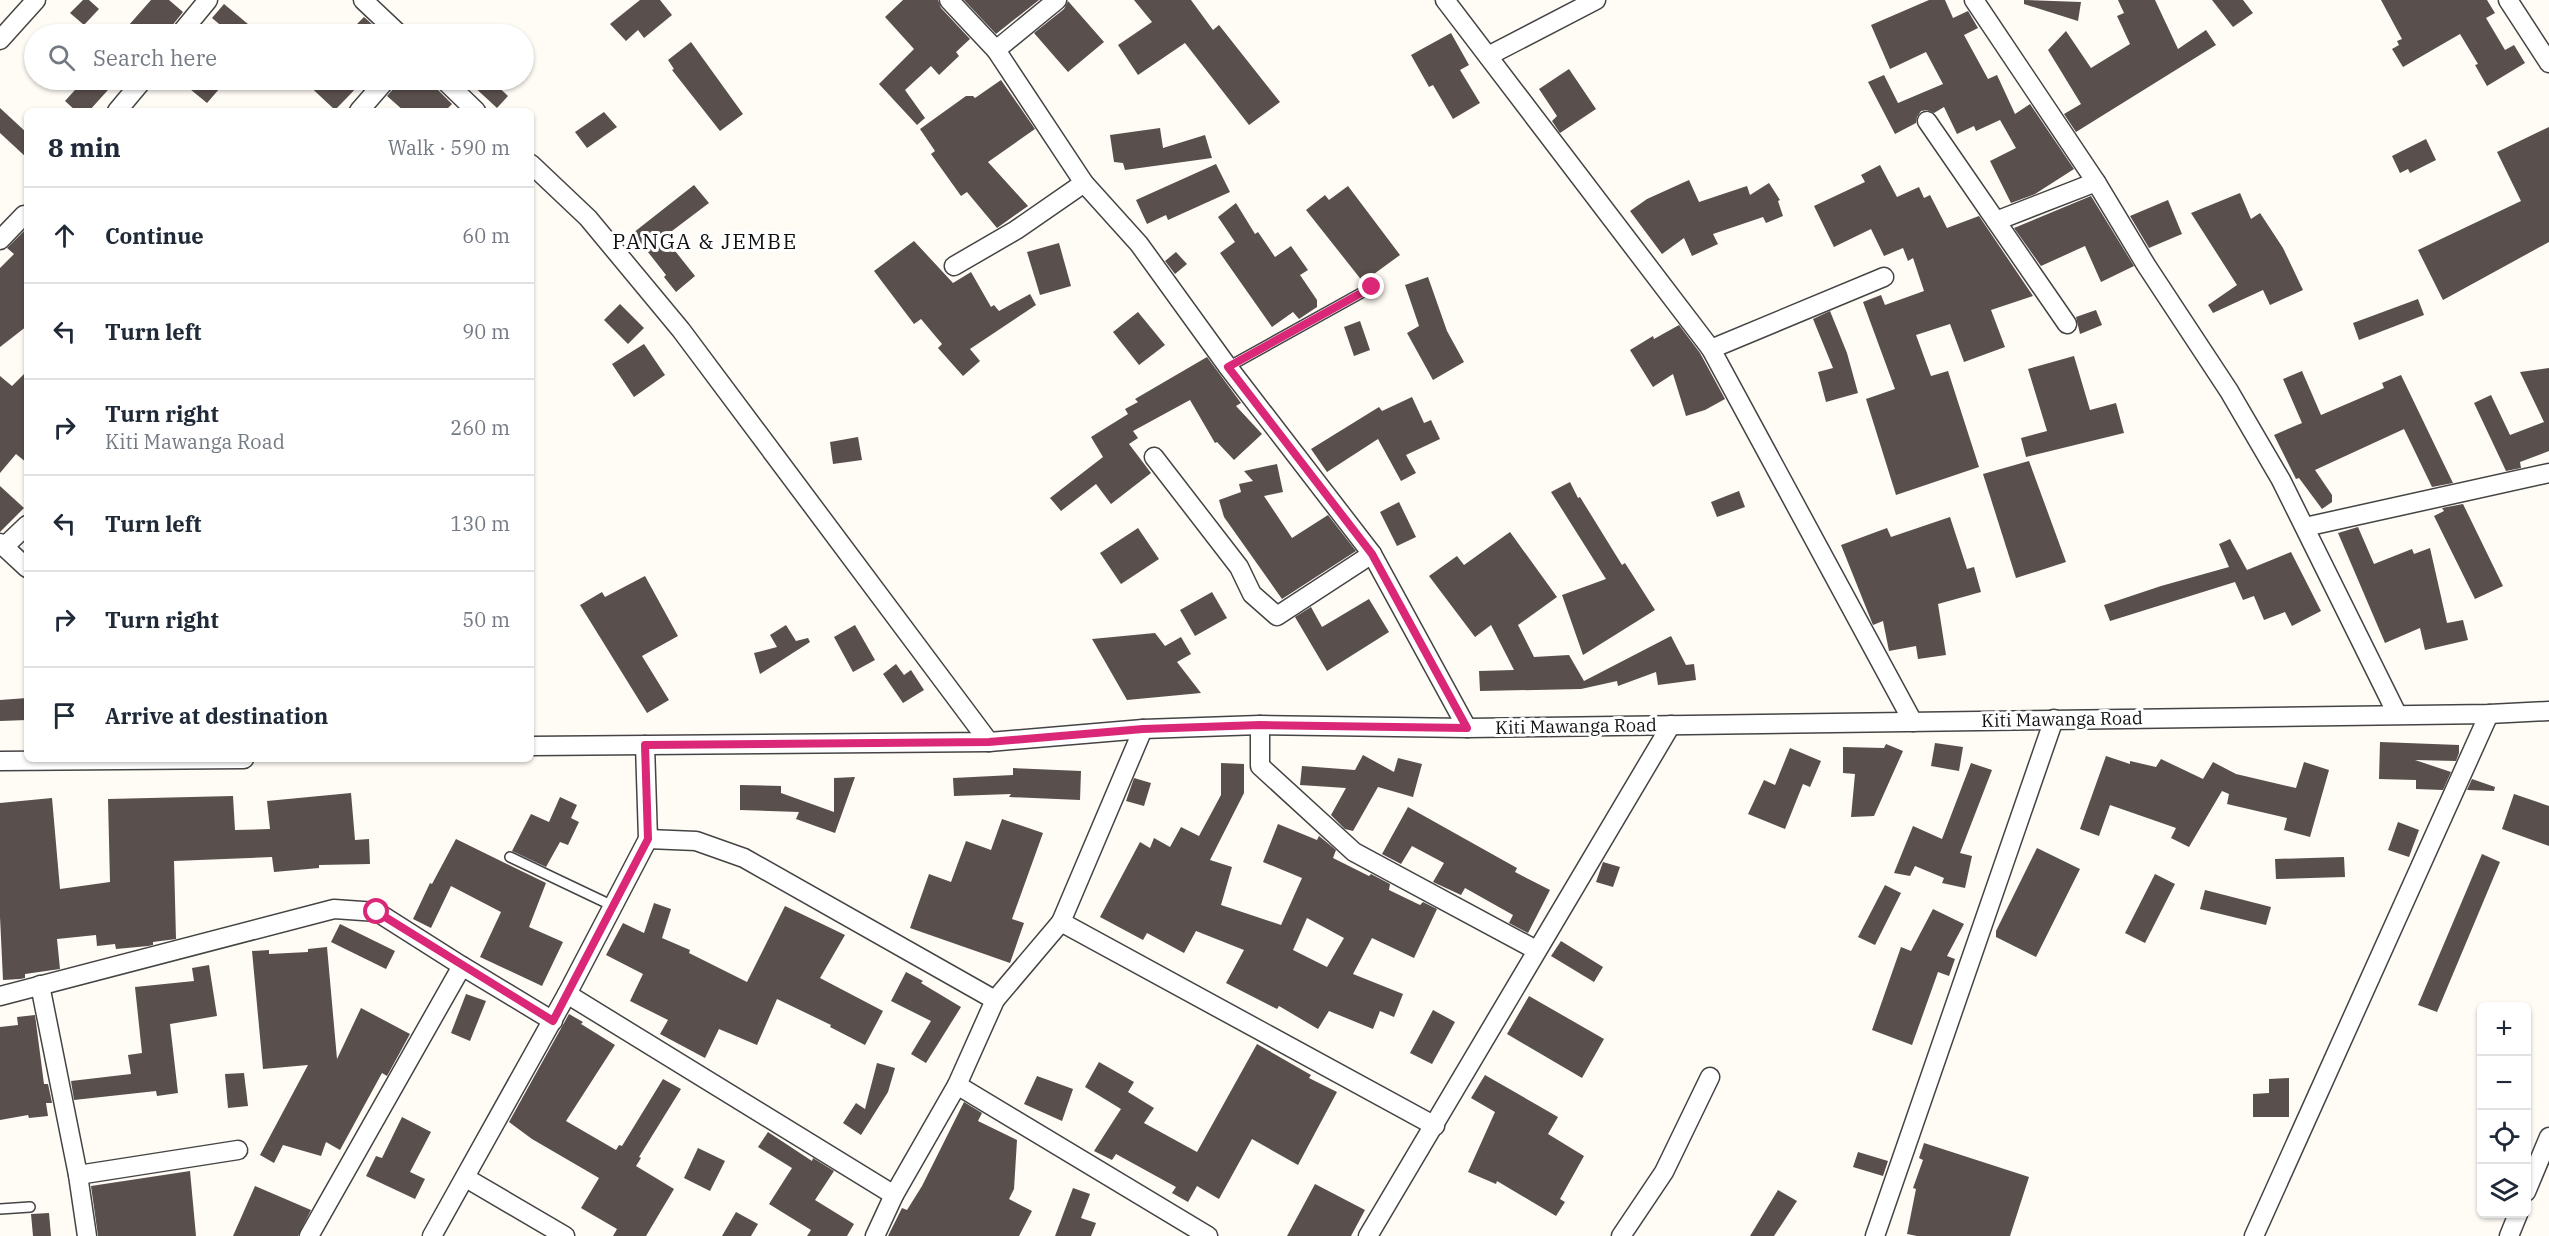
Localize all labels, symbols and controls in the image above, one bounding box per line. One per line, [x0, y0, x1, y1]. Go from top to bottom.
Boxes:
search box [24, 24, 534, 90]
icon: search [45, 41, 78, 74]
text: Search here [93, 43, 217, 72]
text: 8 min [48, 130, 121, 164]
text: Walk · 590 m [388, 134, 510, 161]
icon: ahead [48, 219, 81, 252]
text: Continue [105, 221, 204, 250]
text: 60 m [462, 222, 510, 249]
district label: PANGA & JEMBE [612, 227, 798, 255]
route end [1358, 273, 1384, 299]
icon: left [48, 315, 81, 348]
text: Turn left [105, 317, 201, 346]
text: 90 m [462, 318, 510, 345]
text: Turn right [105, 399, 219, 428]
icon: right [48, 411, 81, 444]
text: 260 m [450, 414, 510, 441]
text: Kiti Mawanga Road [105, 428, 285, 455]
icon: left [48, 507, 81, 540]
text: Turn left [105, 509, 201, 538]
text: 130 m [450, 510, 510, 537]
icon: right [48, 603, 81, 636]
text: Turn right [105, 605, 219, 634]
text: 50 m [462, 606, 510, 633]
icon: arrive [48, 699, 81, 732]
text: Arrive at destination [105, 701, 328, 730]
street label: Kiti Mawanga Road [1981, 706, 2143, 732]
street label: Kiti Mawanga Road [1495, 713, 1657, 739]
route start [363, 898, 389, 924]
map controls [2477, 1002, 2531, 1218]
button: + [2477, 1002, 2531, 1056]
button: − [2477, 1056, 2531, 1110]
button: locate [2477, 1110, 2531, 1164]
button: layers [2477, 1164, 2531, 1218]

